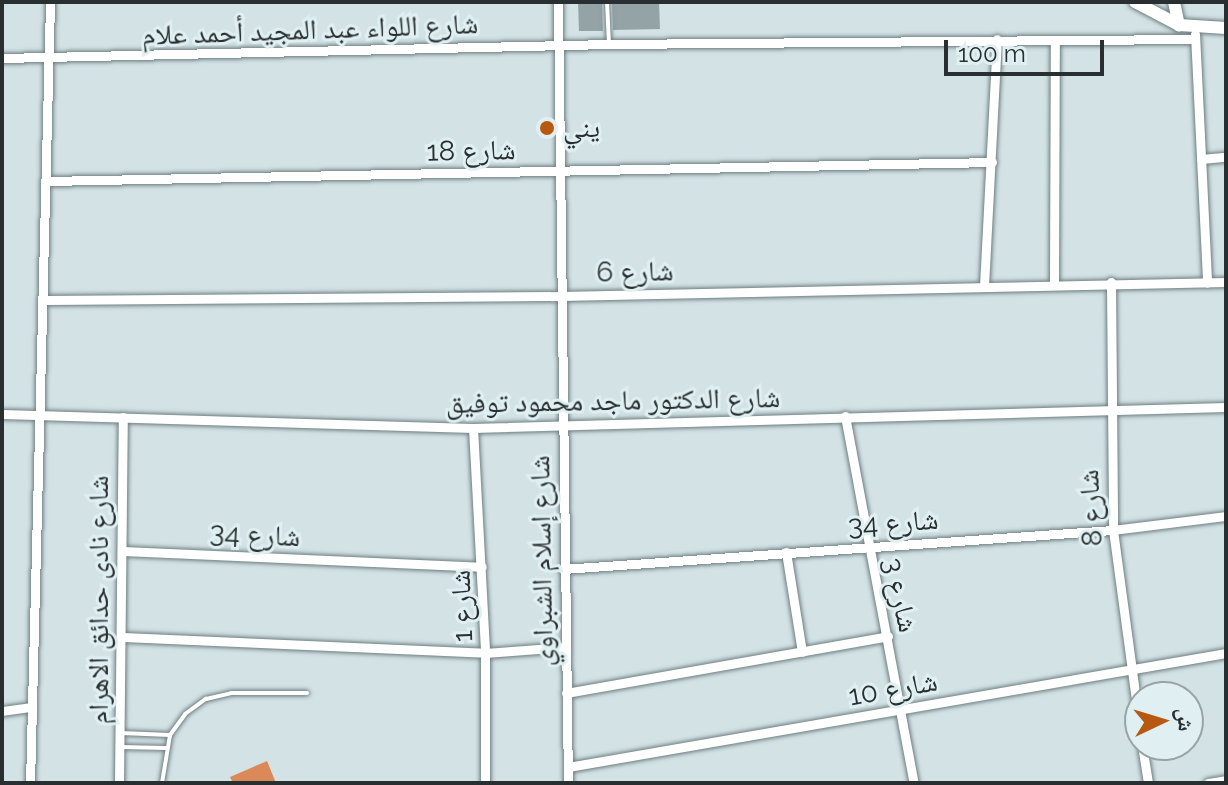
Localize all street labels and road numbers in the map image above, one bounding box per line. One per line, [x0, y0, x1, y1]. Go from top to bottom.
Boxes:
street label: شارع اللواء عبد المجيد أحمد علام [141, 7, 479, 53]
street label: شارع 18 [426, 133, 516, 169]
street label: شارع 6 [596, 255, 674, 289]
street label: شارع الدكتور ماجد محمود توفيق [446, 381, 780, 421]
street label: شارع إسلام الشبراوي [523, 455, 561, 667]
street label: شارع 8 [1072, 469, 1110, 547]
street label: شارع نادى حدائق الاهرام [82, 476, 116, 724]
street label: شارع 34 [847, 503, 939, 543]
street label: شارع 34 [209, 516, 301, 554]
street label: شارع 3 [875, 555, 925, 635]
street label: شارع 1 [444, 569, 480, 643]
street label: شارع 10 [846, 665, 940, 713]

